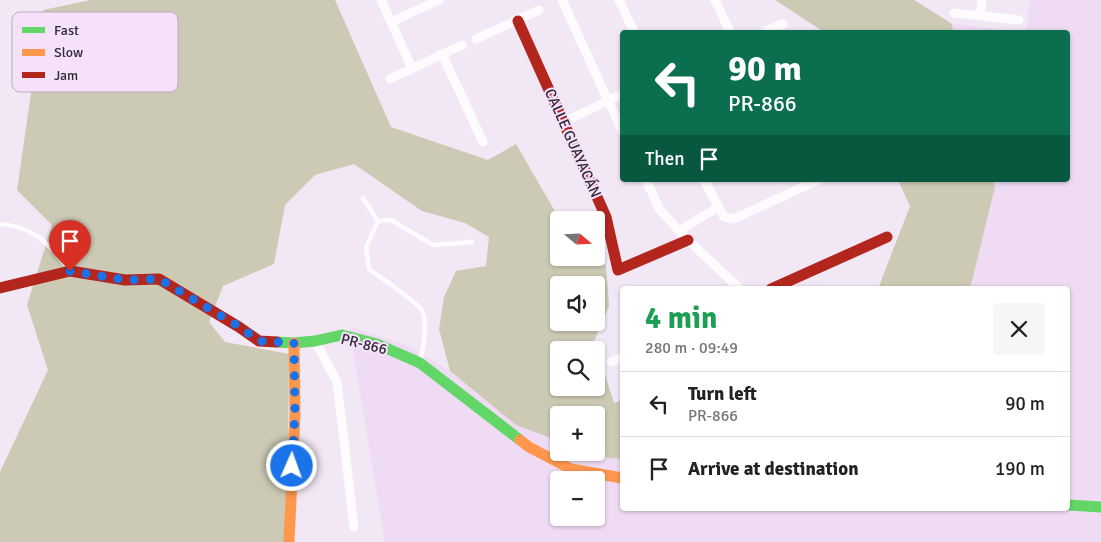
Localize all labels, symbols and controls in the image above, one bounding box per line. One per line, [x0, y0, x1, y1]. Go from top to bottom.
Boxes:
legend [12, 12, 178, 92]
text: Fast [54, 22, 79, 39]
text: Slow [54, 44, 83, 61]
text: 90 m [728, 47, 802, 90]
icon: left [645, 50, 710, 115]
text: Jam [54, 67, 78, 84]
street label: CALLE GUAYACÁN [541, 85, 606, 200]
text: PR-866 [728, 90, 797, 117]
icon: arrive [695, 145, 723, 173]
text: Then [645, 147, 685, 171]
north arrow [550, 211, 605, 266]
map controls [550, 211, 605, 526]
pin [49, 220, 91, 271]
icon: arrive [56, 227, 84, 255]
button: sound [550, 276, 605, 331]
text: 4 min [645, 300, 717, 337]
button: close [993, 303, 1045, 355]
street label: PR-866 [339, 330, 389, 358]
text: 280 m · 09:49 [645, 338, 738, 358]
button: search [550, 341, 605, 396]
text: Turn left [688, 382, 757, 406]
icon: left [645, 390, 673, 418]
text: 90 m [1005, 392, 1045, 416]
button: + [550, 406, 605, 461]
text: PR-866 [688, 406, 738, 426]
position arrow [265, 439, 317, 491]
icon: arrive [645, 455, 673, 483]
text: Arrive at destination [688, 457, 859, 481]
text: 190 m [995, 457, 1045, 481]
button: − [550, 471, 605, 526]

